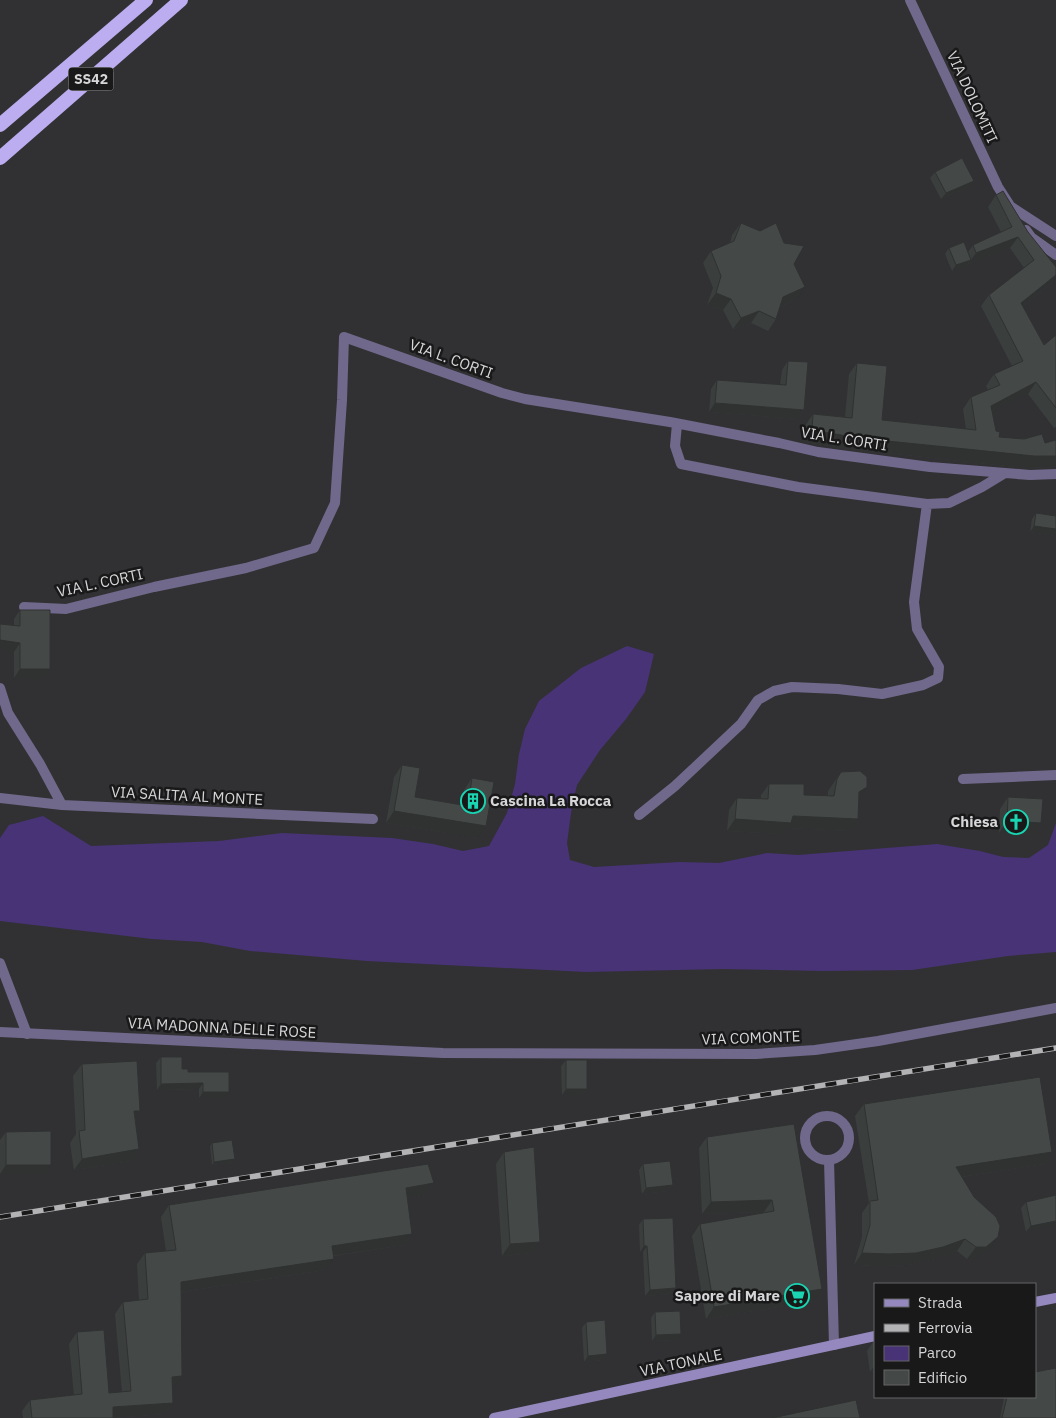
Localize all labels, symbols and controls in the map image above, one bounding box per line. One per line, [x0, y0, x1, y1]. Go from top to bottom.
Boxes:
street label: VIA DOLOMITI [943, 48, 1002, 146]
road number: SS42 [68, 68, 114, 90]
street label: VIA L. CORTI [407, 335, 495, 382]
street label: VIA L. CORTI [799, 422, 889, 455]
street label: VIA L. CORTI [55, 564, 145, 601]
street label: VIA SALITA AL MONTE [111, 782, 264, 809]
building icon: Cascina La Rocca [460, 788, 486, 814]
place label: Cascina La Rocca [490, 791, 612, 810]
church icon: Chiesa [1003, 809, 1029, 835]
place label: Chiesa [950, 812, 998, 831]
street label: VIA MADONNA DELLE ROSE [127, 1013, 317, 1042]
street label: VIA COMONTE [701, 1026, 801, 1049]
supermarket icon: Sapore di Mare [784, 1283, 810, 1309]
legend [874, 1283, 1036, 1398]
place label: Sapore di Mare [674, 1286, 780, 1305]
text: Strada [918, 1293, 962, 1312]
text: Ferrovia [918, 1318, 973, 1337]
text: Parco [918, 1343, 956, 1362]
street label: VIA TONALE [638, 1345, 724, 1381]
text: Edificio [918, 1368, 967, 1387]

